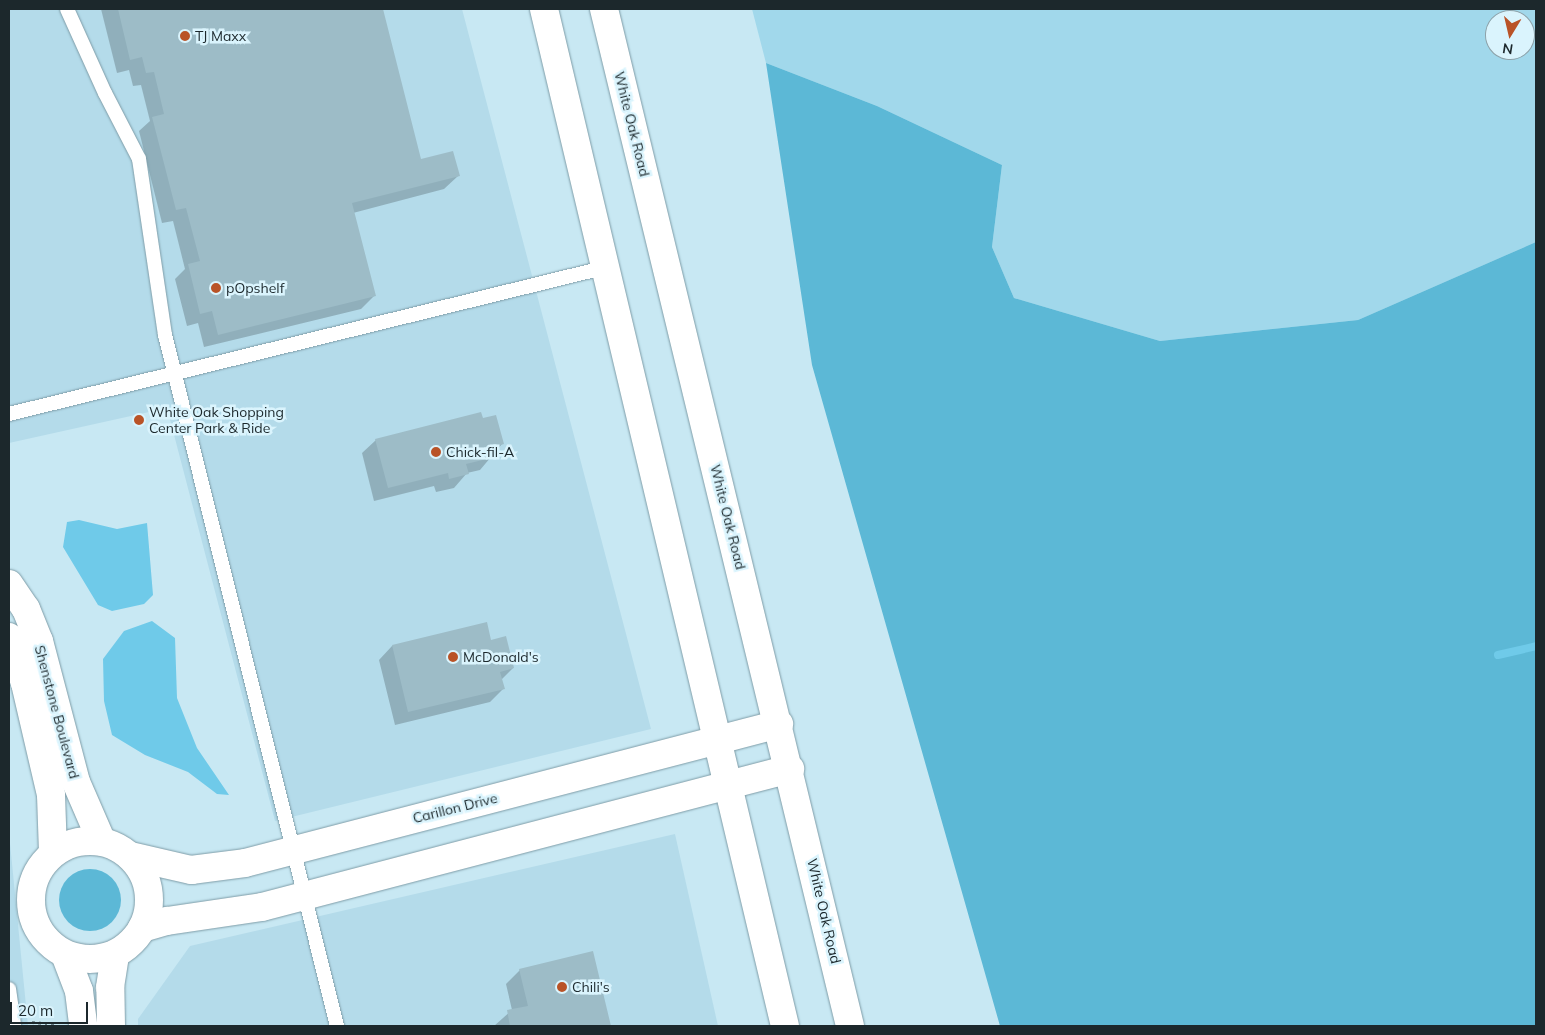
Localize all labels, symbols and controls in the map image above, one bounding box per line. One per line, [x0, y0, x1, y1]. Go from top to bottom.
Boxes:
north arrow [1485, 10, 1535, 60]
place label: TJ Maxx [195, 28, 246, 44]
marker: TJ Maxx [179, 30, 191, 42]
text: N [1501, 39, 1514, 59]
street label: White Oak Road [611, 70, 653, 178]
place label: pOpshelf [226, 280, 284, 296]
marker: pOpshelf [210, 282, 222, 294]
place label: White Oak Shopping Center Park & Ride [149, 404, 284, 437]
marker: White Oak Shopping Center Park & Ride [133, 414, 145, 426]
place label: Chick-fil-A [446, 444, 514, 460]
marker: Chick-fil-A [430, 446, 442, 458]
street label: White Oak Road [707, 463, 749, 571]
street label: Shenstone Boulevard [31, 643, 83, 781]
place label: McDonald's [463, 649, 539, 665]
marker: McDonald's [447, 651, 459, 663]
street label: Carillon Drive [411, 789, 499, 827]
street label: White Oak Road [804, 857, 844, 965]
place label: Chili's [572, 979, 610, 995]
marker: Chili's [556, 981, 568, 993]
scale bar [12, 992, 90, 1024]
text: 20 m [18, 1001, 53, 1020]

